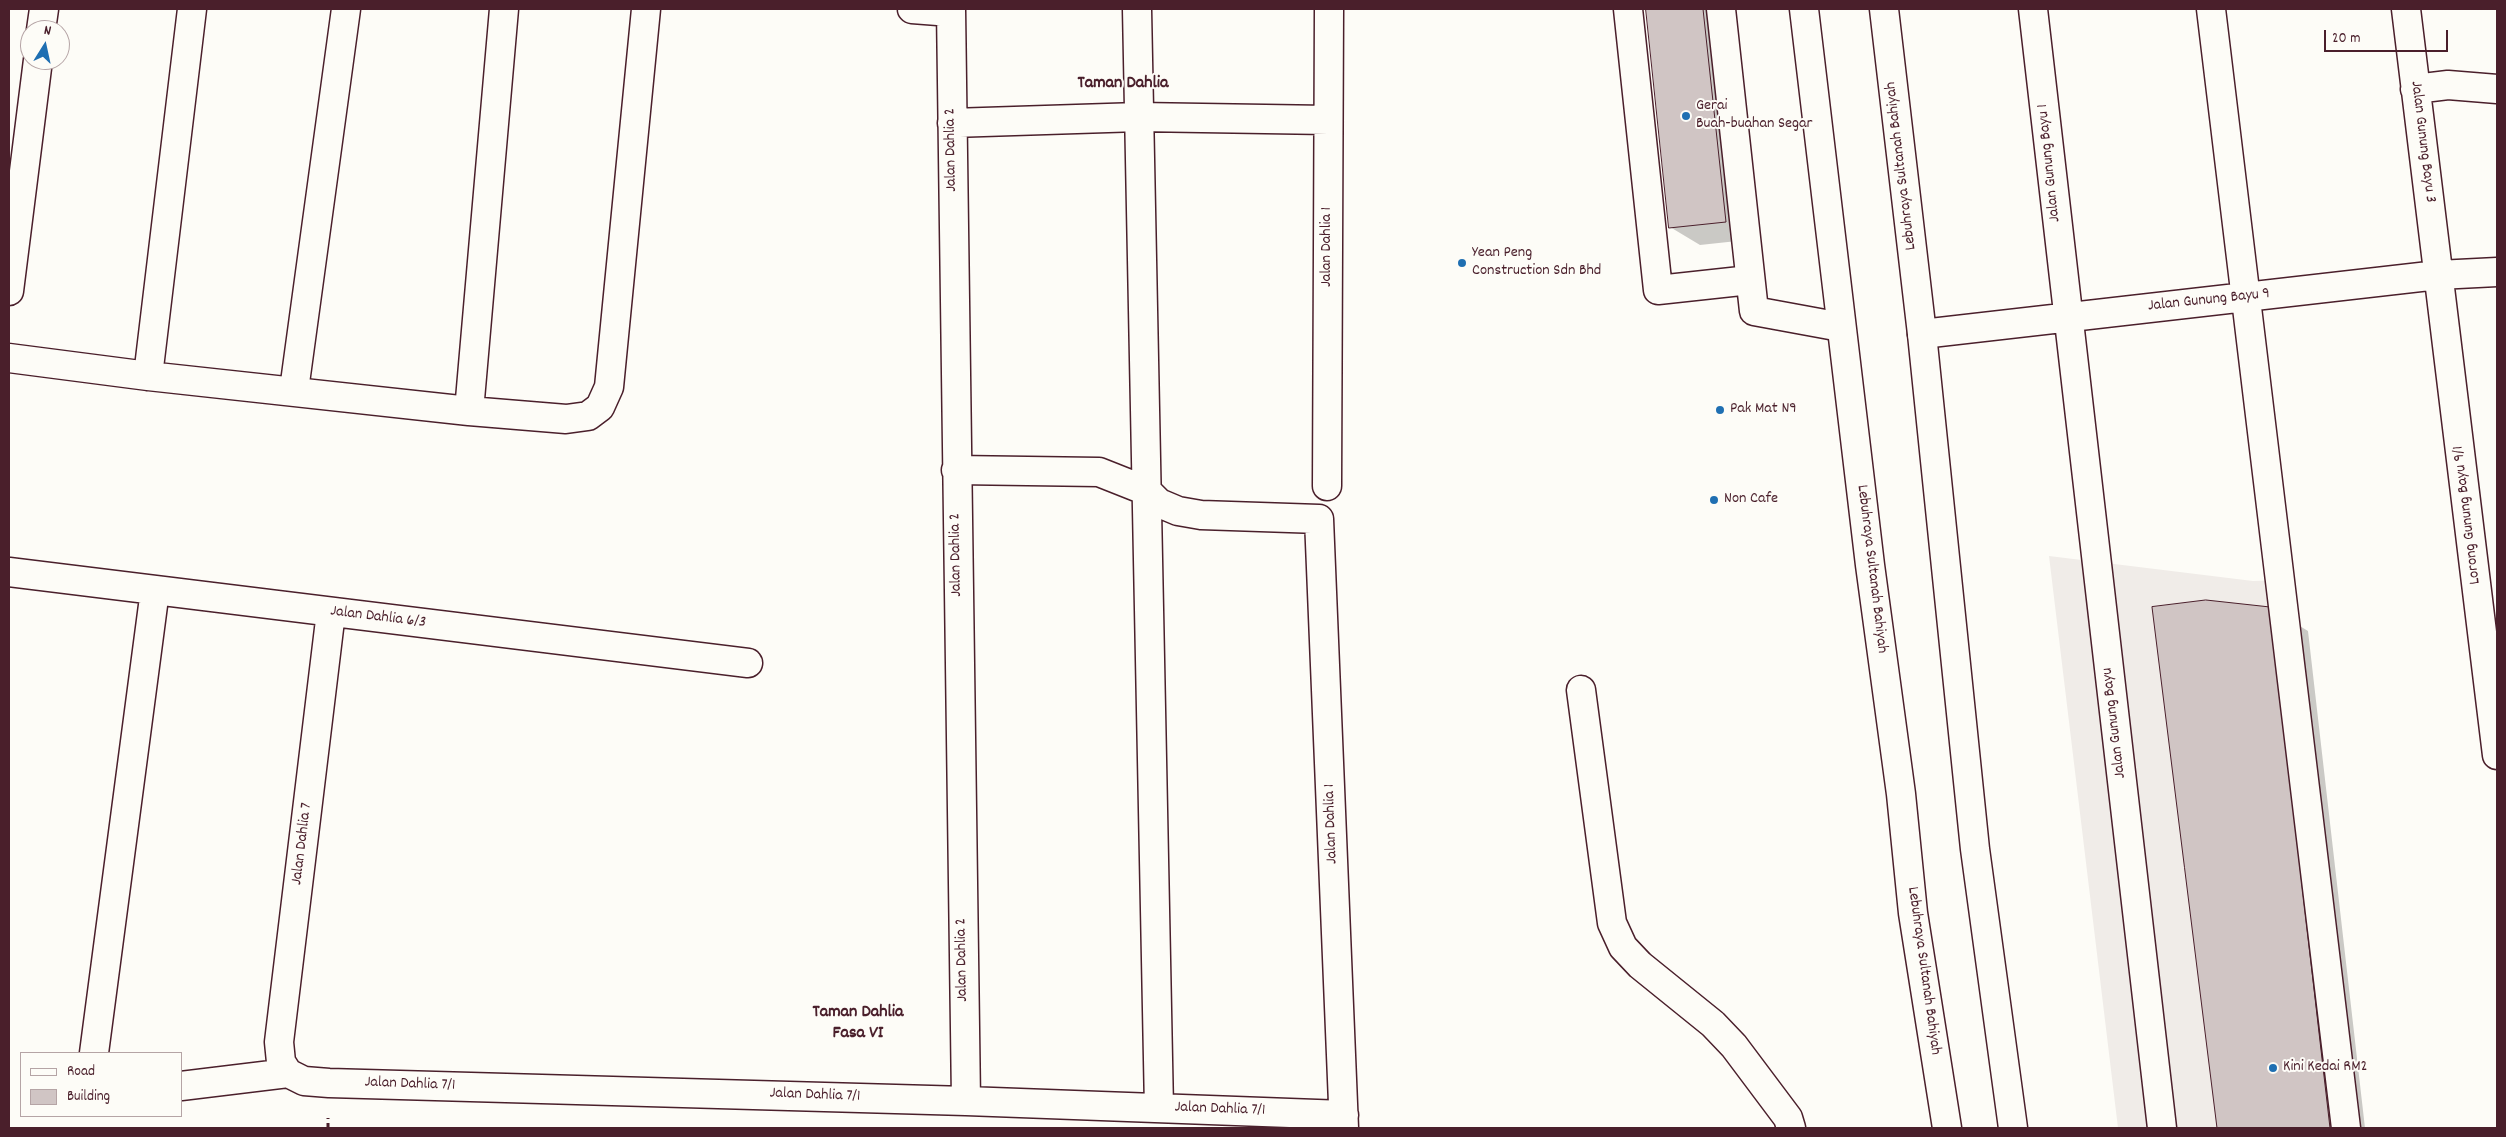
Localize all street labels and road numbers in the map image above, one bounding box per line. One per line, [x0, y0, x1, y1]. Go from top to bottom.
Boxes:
street label: Jalan Gunung Bayu 3 [2405, 80, 2439, 204]
street label: Lebuhraya Sultanah Bahiyah [1882, 81, 1922, 251]
street label: Jalan Gunung Bayu 1 [2034, 103, 2066, 223]
street label: Jalan Dahlia 2 [942, 108, 962, 192]
street label: Jalan Dahlia 1 [1318, 207, 1338, 287]
street label: Jalan Gunung Bayu 9 [2147, 285, 2271, 317]
street label: Lorong Gunung Bayu 9/1 [2450, 445, 2486, 585]
street label: Lebuhraya Sultanah Bahiyah [1851, 484, 1891, 654]
street label: Jalan Dahlia 2 [947, 513, 967, 597]
street label: Jalan Dahlia 6/3 [329, 603, 427, 633]
street label: Jalan Gunung Bayu [2099, 667, 2131, 779]
street label: Jalan Dahlia 1 [1321, 784, 1343, 864]
street label: Jalan Dahlia 7 [288, 802, 318, 886]
street label: Lebuhraya Sultanah Bahiyah [1902, 886, 1944, 1056]
street label: Jalan Dahlia 2 [953, 918, 973, 1002]
street label: Jalan Dahlia 7/1 [364, 1074, 456, 1096]
street label: Jalan Dahlia 7/1 [769, 1085, 861, 1107]
street label: Jalan Dahlia 7/1 [1174, 1099, 1266, 1121]

